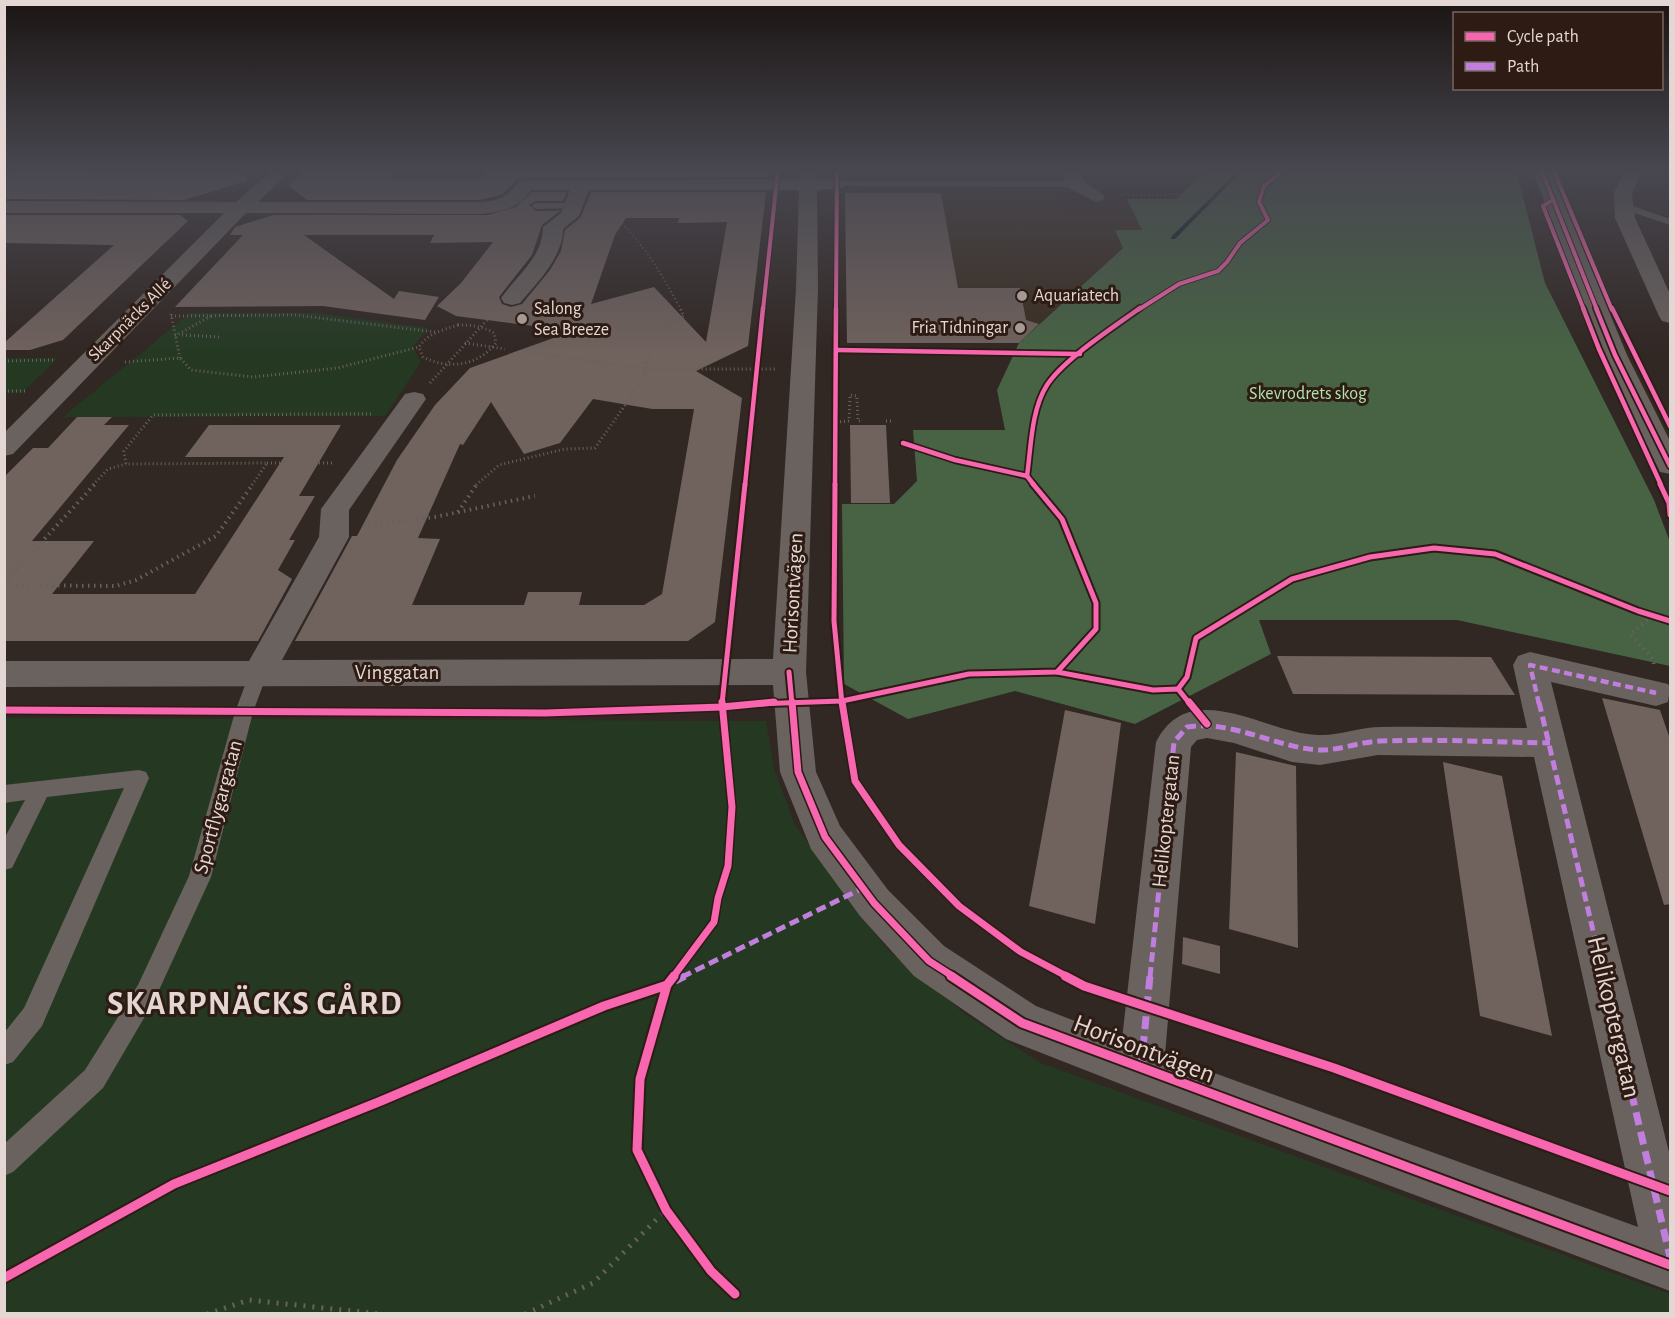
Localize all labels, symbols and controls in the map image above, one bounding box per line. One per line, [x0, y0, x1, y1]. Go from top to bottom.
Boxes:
legend [1453, 12, 1663, 90]
text: Cycle path [1507, 28, 1579, 46]
text: Path [1507, 58, 1539, 76]
street label: Skarpnäcks Allé [85, 275, 175, 365]
place label: Aquariatech [1034, 287, 1119, 305]
marker: Aquariatech [1015, 289, 1029, 303]
place label: Salong Sea Breeze [534, 300, 609, 339]
marker: Salong Sea Breeze [515, 312, 529, 326]
place label: Fria Tidningar [911, 319, 1008, 337]
marker: Fria Tidningar [1013, 321, 1027, 335]
park label: Skevrodrets skog [1249, 385, 1367, 403]
street label: Horisontvägen [779, 532, 807, 654]
street label: Vinggatan [355, 662, 439, 683]
street label: Sportflygargatan [190, 738, 246, 876]
street label: Helikoptergatan [1149, 753, 1183, 889]
street label: Helikoptergatan [1583, 933, 1645, 1101]
district label: SKARPNÄCKS GÅRD [107, 983, 403, 1021]
street label: Horisontvägen [1070, 1010, 1218, 1088]

